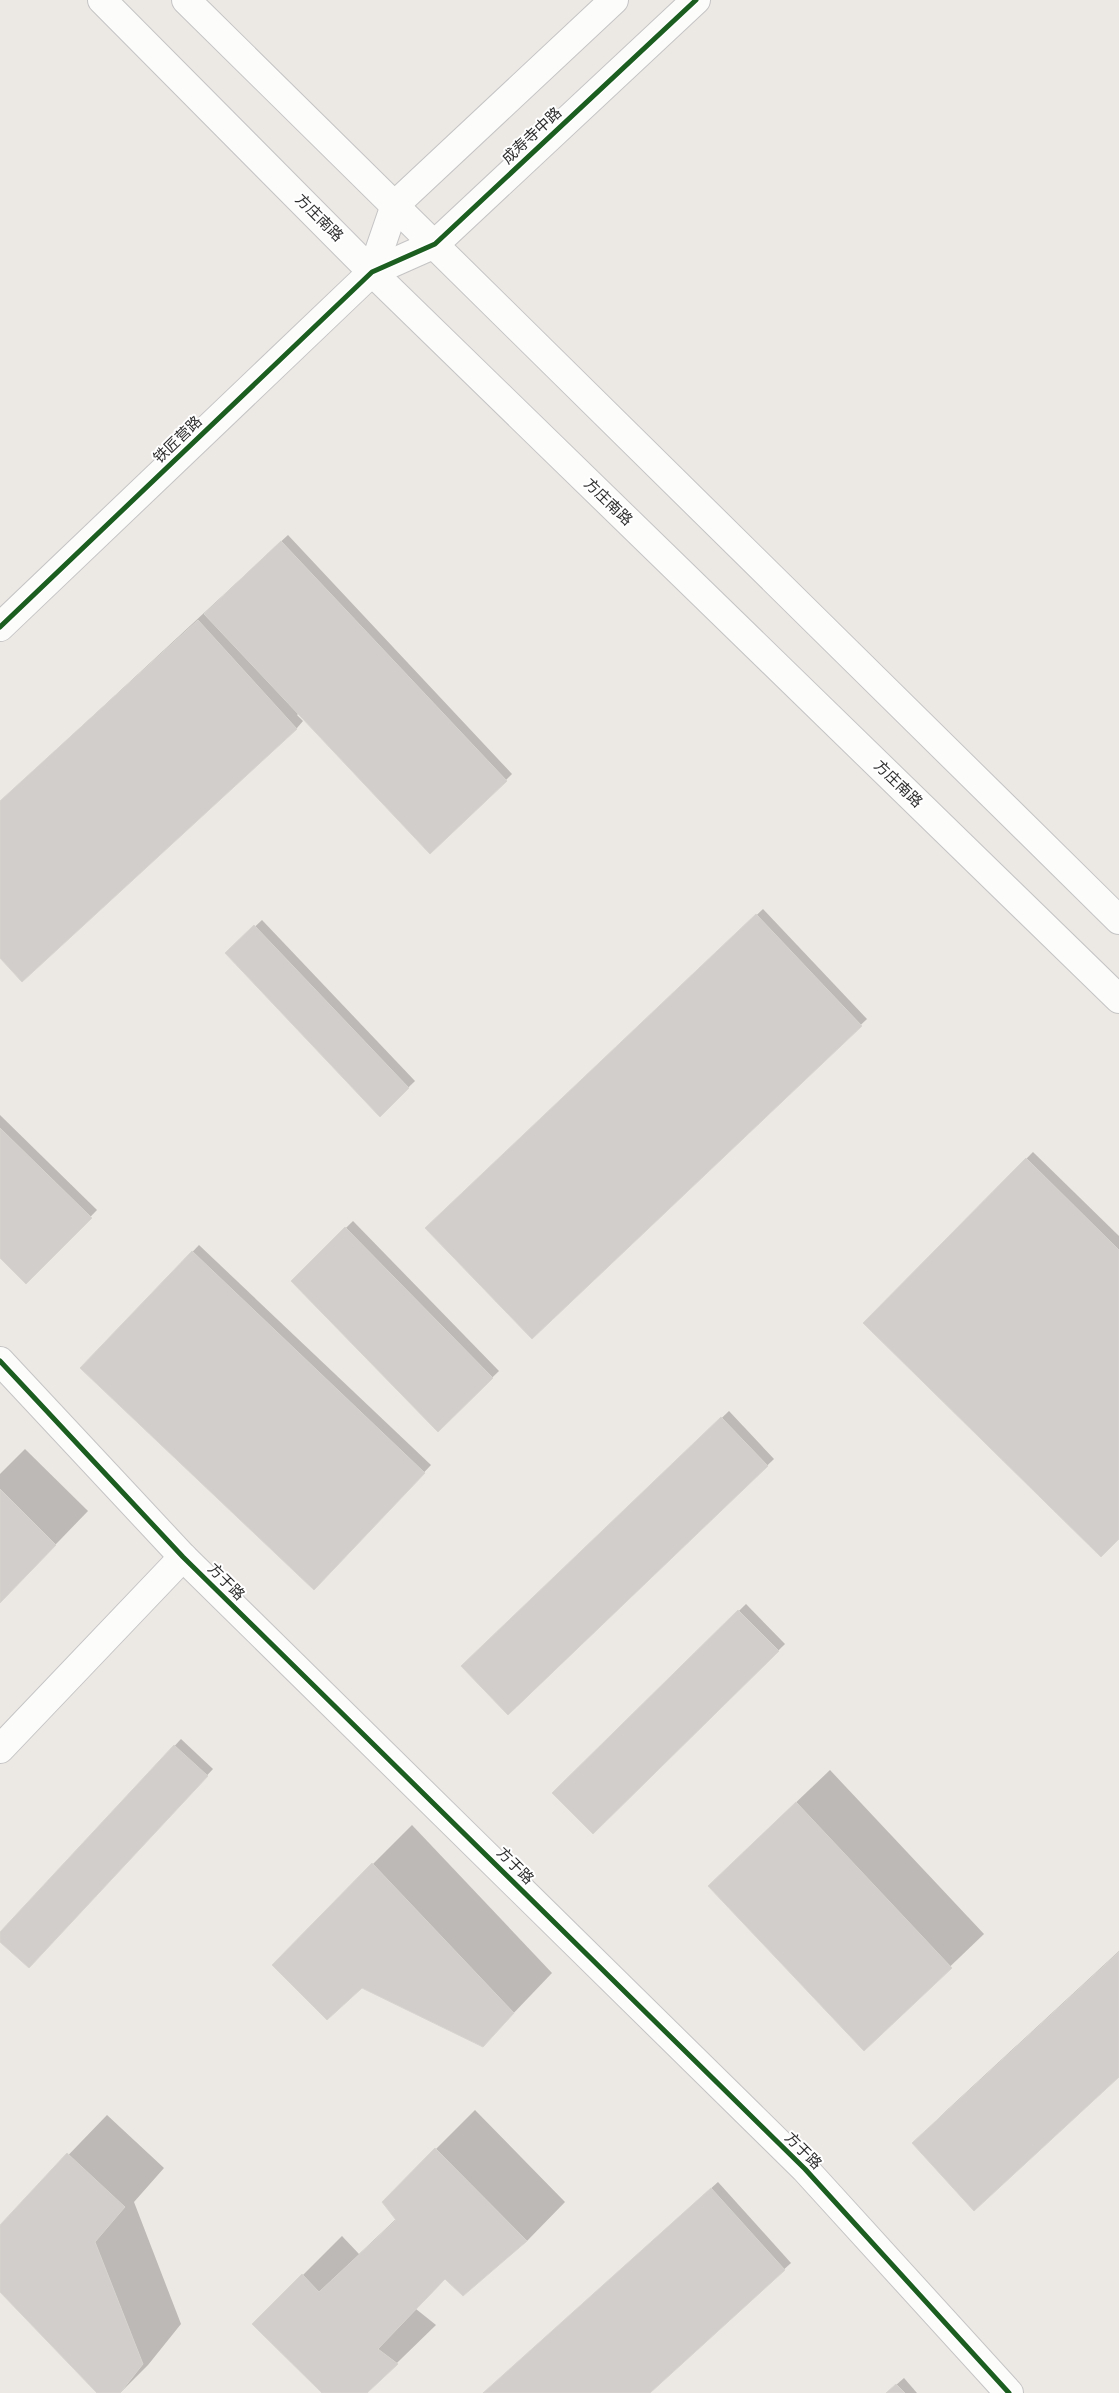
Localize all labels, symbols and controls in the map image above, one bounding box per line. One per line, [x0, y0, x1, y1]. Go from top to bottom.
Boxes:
street label: 成寿寺中路 [499, 104, 565, 167]
street label: 方庄南路 [292, 191, 346, 245]
street label: 铁匠营路 [151, 413, 205, 466]
street label: 方庄南路 [581, 475, 635, 528]
street label: 方庄南路 [871, 757, 925, 810]
street label: 方于路 [205, 1560, 248, 1603]
street label: 方于路 [494, 1844, 537, 1887]
street label: 方于路 [782, 2129, 825, 2172]

